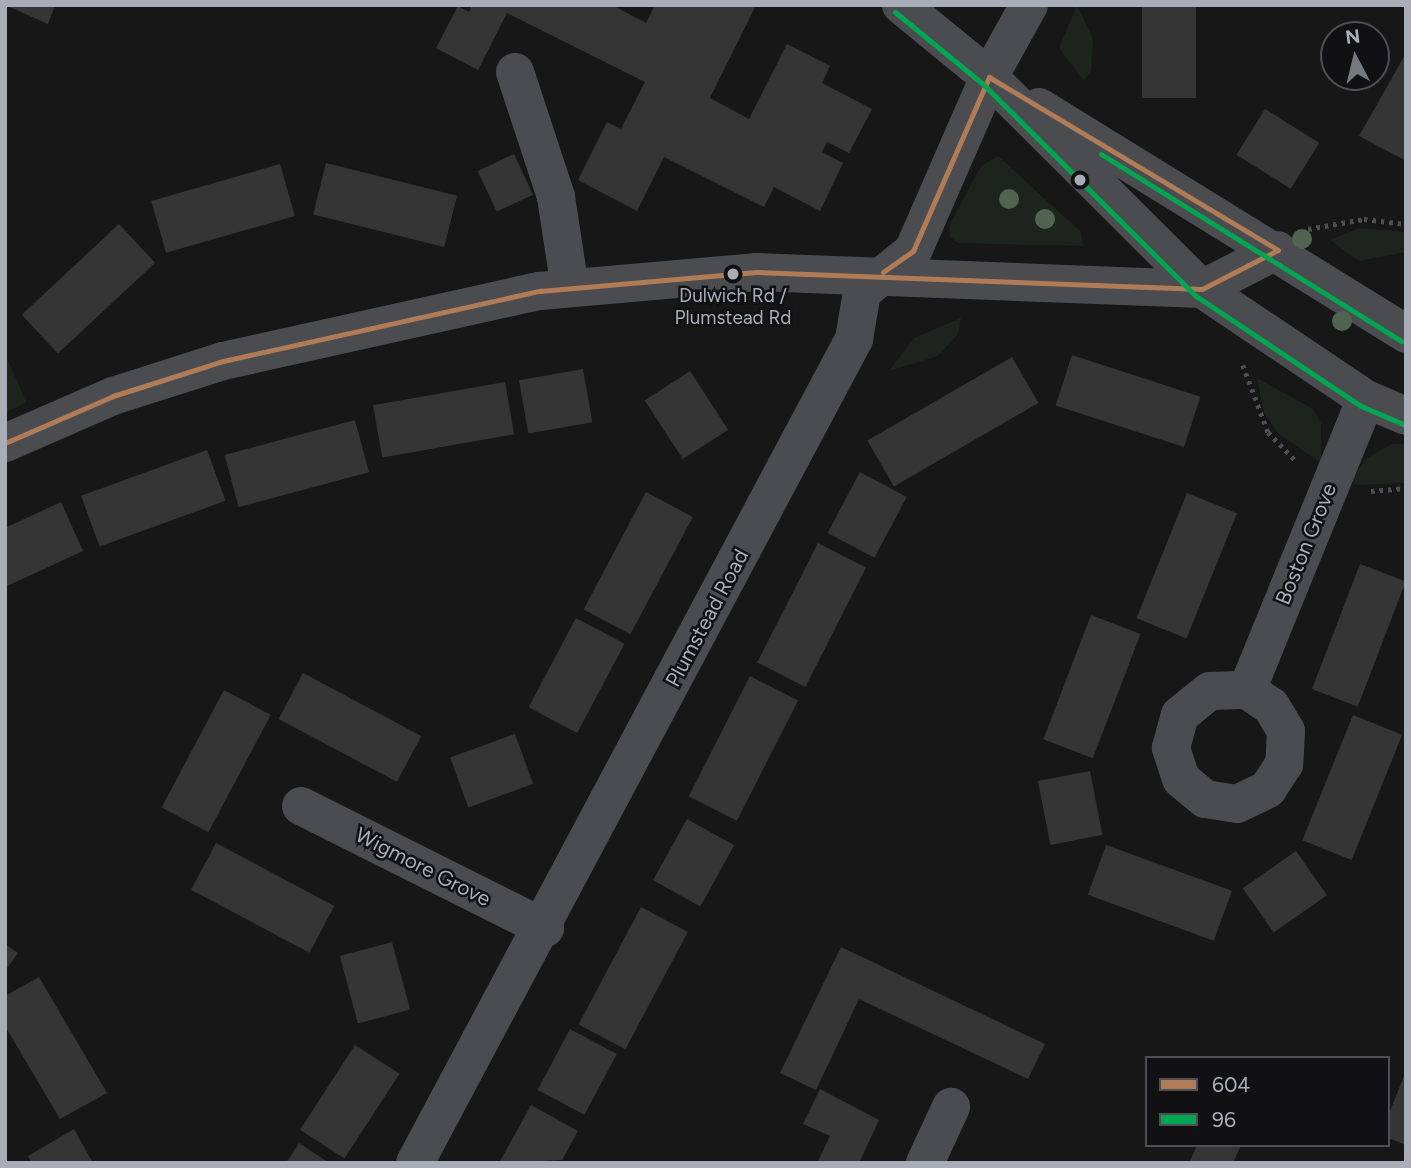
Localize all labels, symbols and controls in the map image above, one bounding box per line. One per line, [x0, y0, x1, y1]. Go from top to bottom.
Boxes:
north arrow [1320, 21, 1390, 91]
text: N [1344, 24, 1361, 49]
unlabelled marker [1073, 173, 1087, 187]
marker: Dulwich Rd / Plumstead Rd [726, 267, 740, 281]
place label: Dulwich Rd / Plumstead Rd [675, 285, 791, 329]
street label: Boston Grove [1270, 480, 1342, 608]
street label: Plumstead Road [660, 545, 754, 691]
street label: Wigmore Grove [351, 822, 495, 912]
legend [1145, 1056, 1390, 1147]
text: 604 [1212, 1072, 1250, 1097]
text: 96 [1212, 1107, 1236, 1132]

